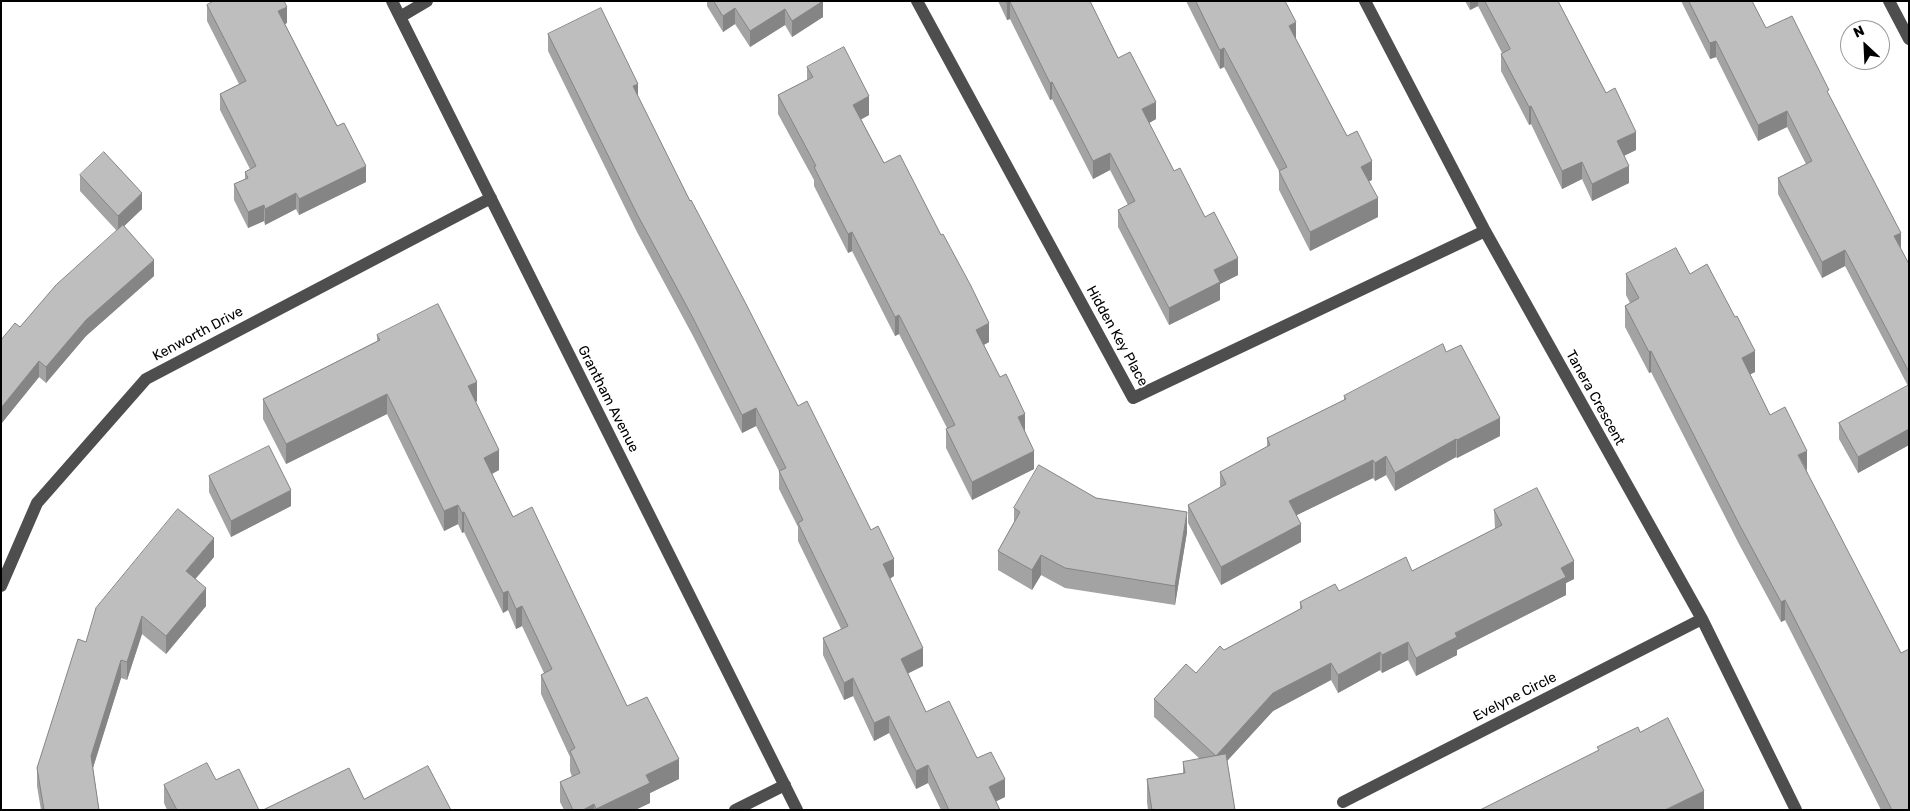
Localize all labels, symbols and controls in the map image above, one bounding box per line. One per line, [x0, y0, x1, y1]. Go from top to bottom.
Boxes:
north arrow [1840, 20, 1890, 70]
text: N [1851, 22, 1867, 42]
street label: Hidden Key Place [1082, 283, 1152, 389]
street label: Kenworth Drive [150, 303, 246, 365]
street label: Grantham Avenue [574, 343, 642, 455]
street label: Tanera Crescent [1562, 348, 1628, 448]
street label: Evelyne Circle [1470, 669, 1560, 725]

